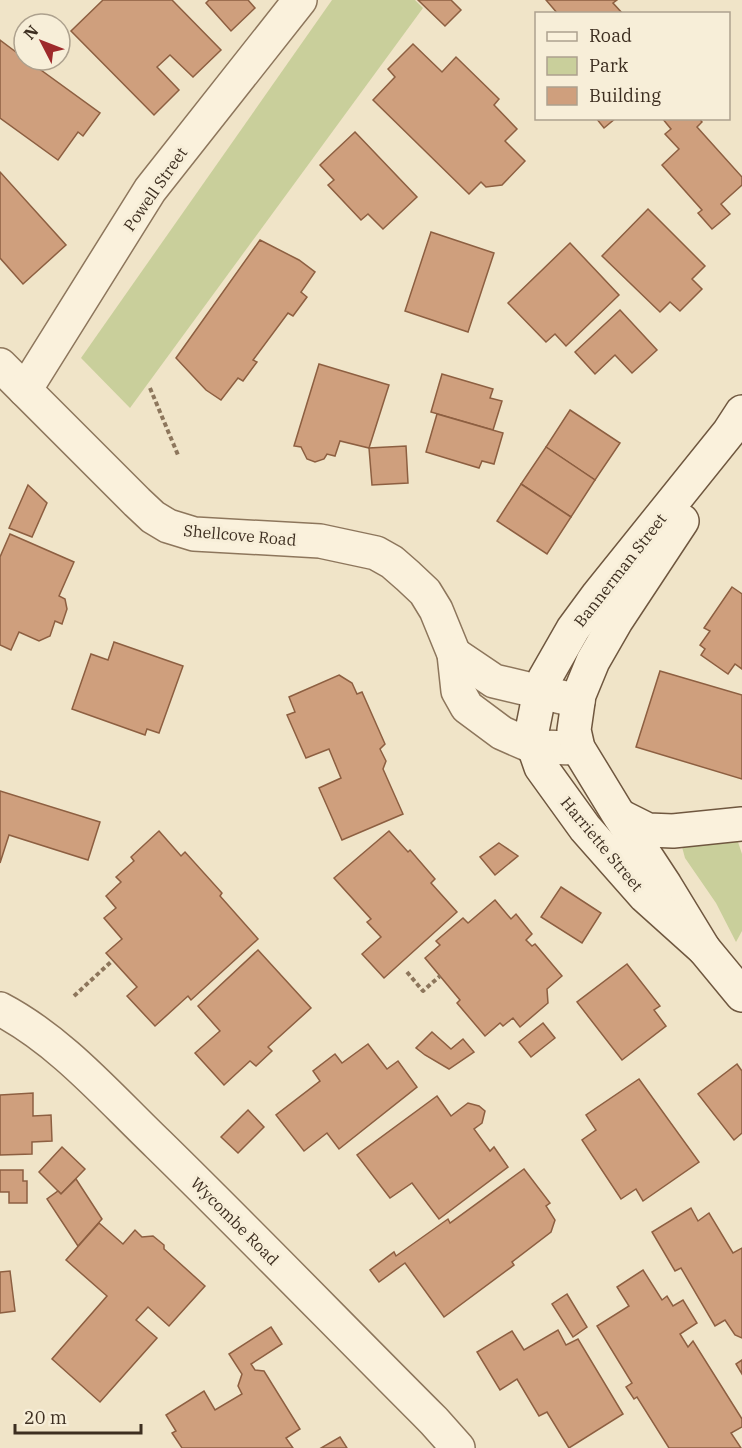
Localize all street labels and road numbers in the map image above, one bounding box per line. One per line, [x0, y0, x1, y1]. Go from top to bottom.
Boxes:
street label: Powell Street [119, 143, 191, 235]
street label: Bannerman Street [570, 509, 671, 631]
street label: Shellcove Road [183, 520, 298, 550]
street label: Harriette Street [557, 793, 648, 896]
street label: Wycombe Road [187, 1173, 283, 1269]

